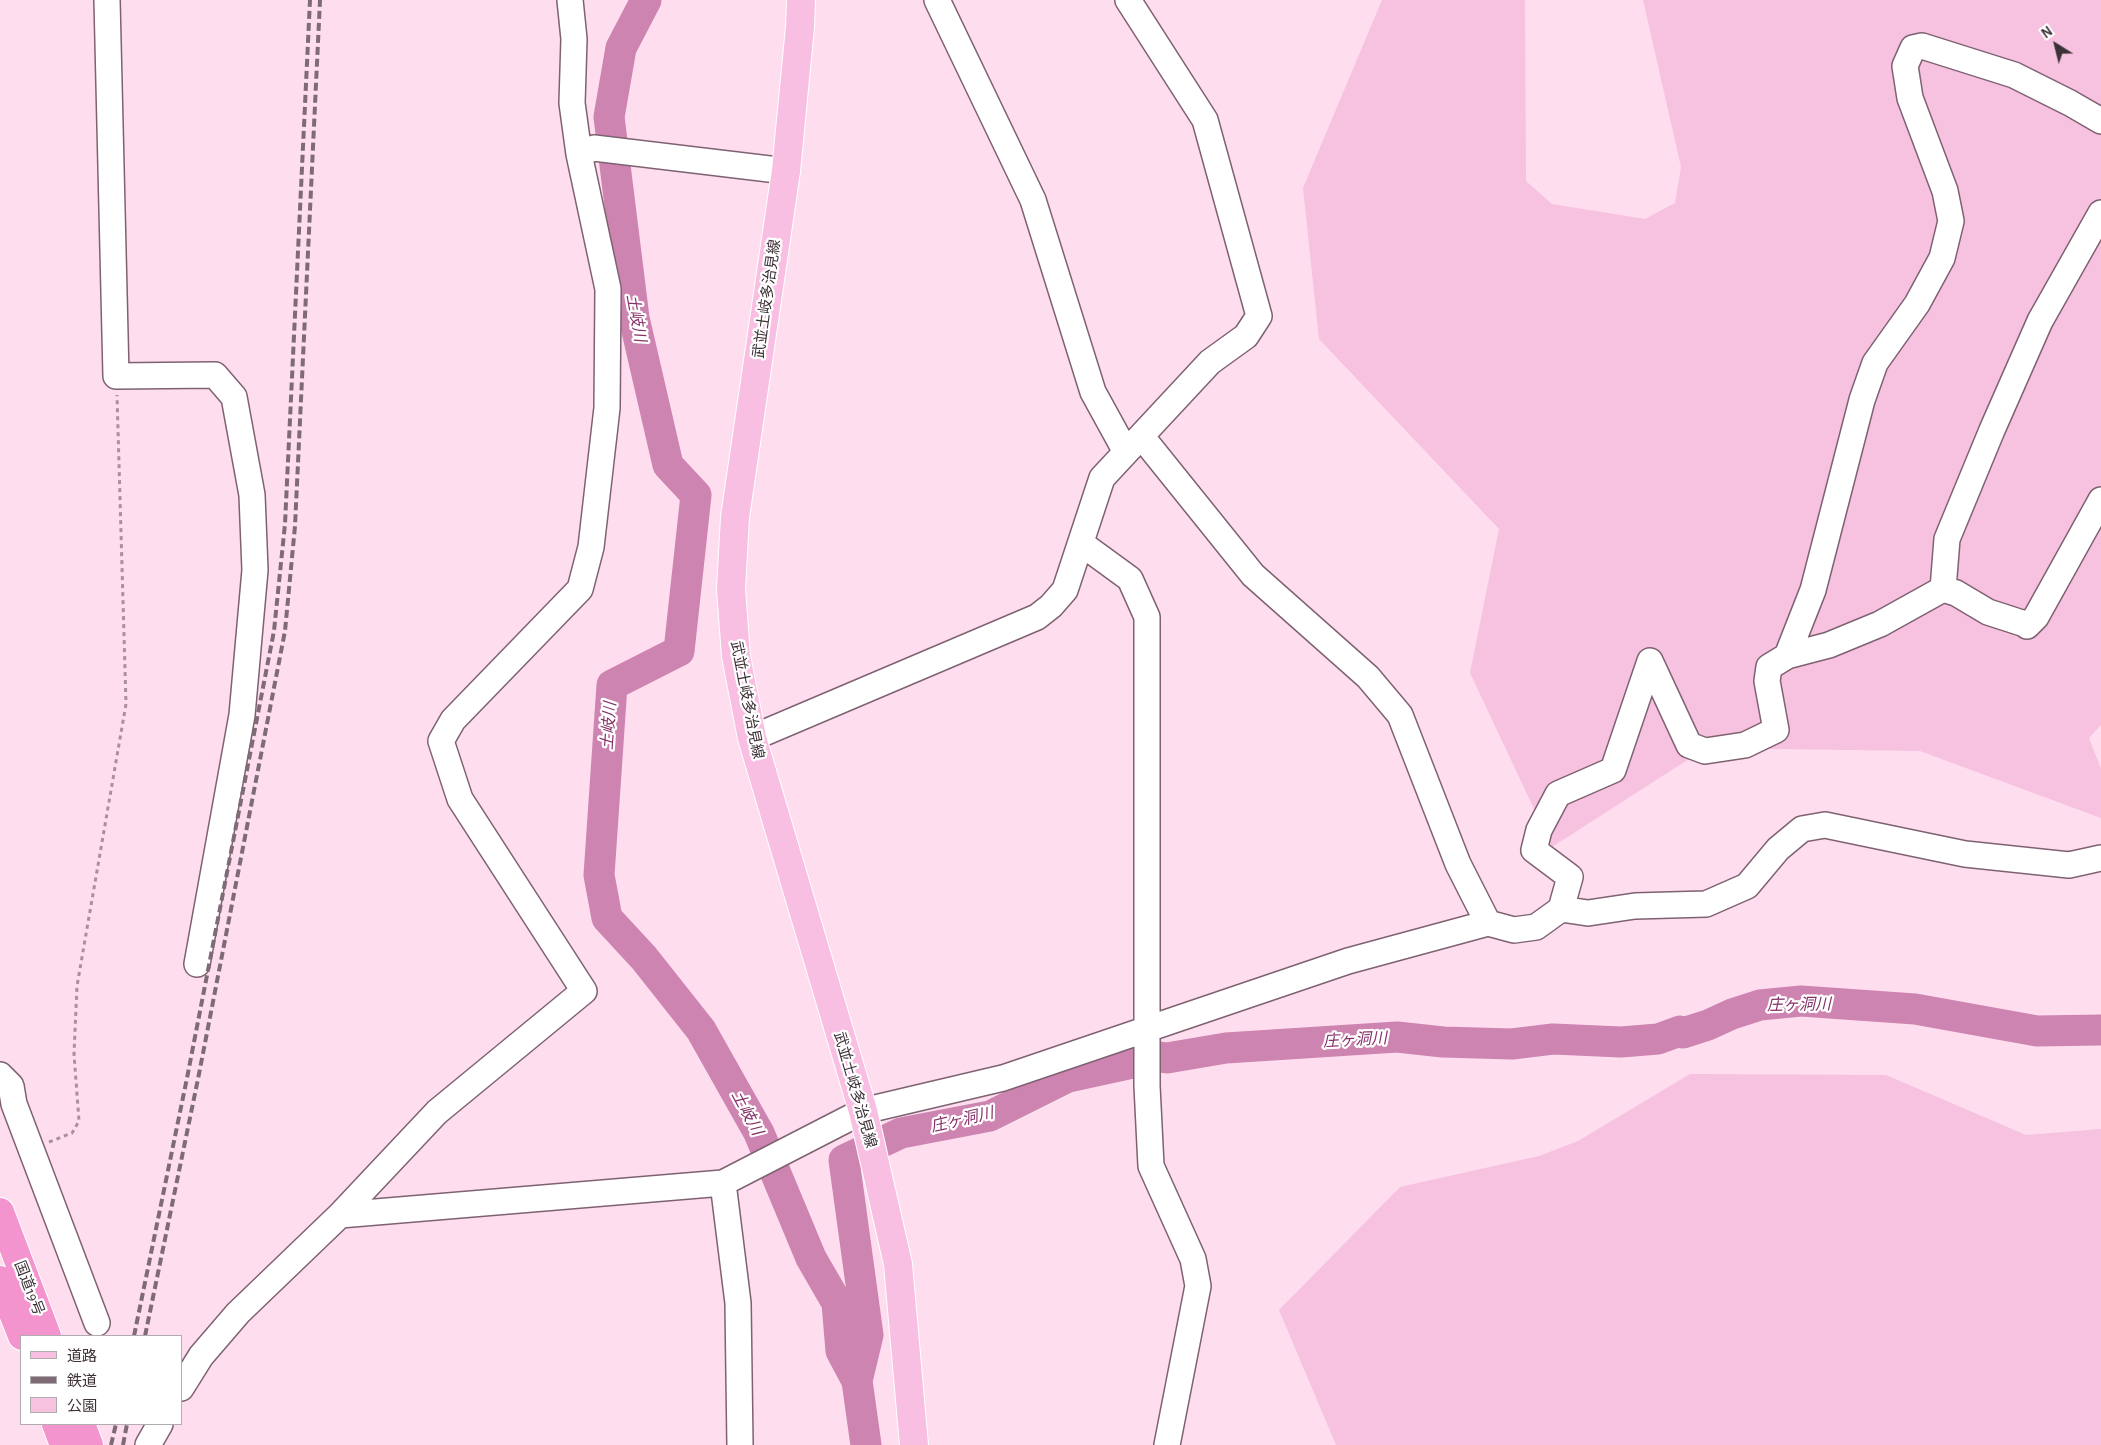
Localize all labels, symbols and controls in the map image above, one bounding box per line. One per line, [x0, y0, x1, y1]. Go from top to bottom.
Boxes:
north arrow [2031, 20, 2081, 70]
text: N [2039, 24, 2055, 41]
street label: 武並土岐多治見線 [750, 238, 784, 360]
water label: 土岐川 [622, 293, 650, 343]
street label: 武並土岐多治見線 [727, 639, 767, 761]
water label: 土岐川 [598, 701, 620, 751]
water label: 庄ヶ洞川 [1767, 995, 1831, 1015]
water label: 庄ヶ洞川 [1323, 1029, 1387, 1051]
street label: 武並土岐多治見線 [830, 1030, 880, 1150]
water label: 土岐川 [727, 1087, 767, 1139]
water label: 庄ヶ洞川 [929, 1103, 995, 1137]
street label: 国道19号 [10, 1258, 48, 1318]
legend [20, 1335, 182, 1425]
text: 道路 [67, 1349, 97, 1364]
text: 鉄道 [67, 1374, 97, 1389]
text: 公園 [67, 1399, 97, 1414]

